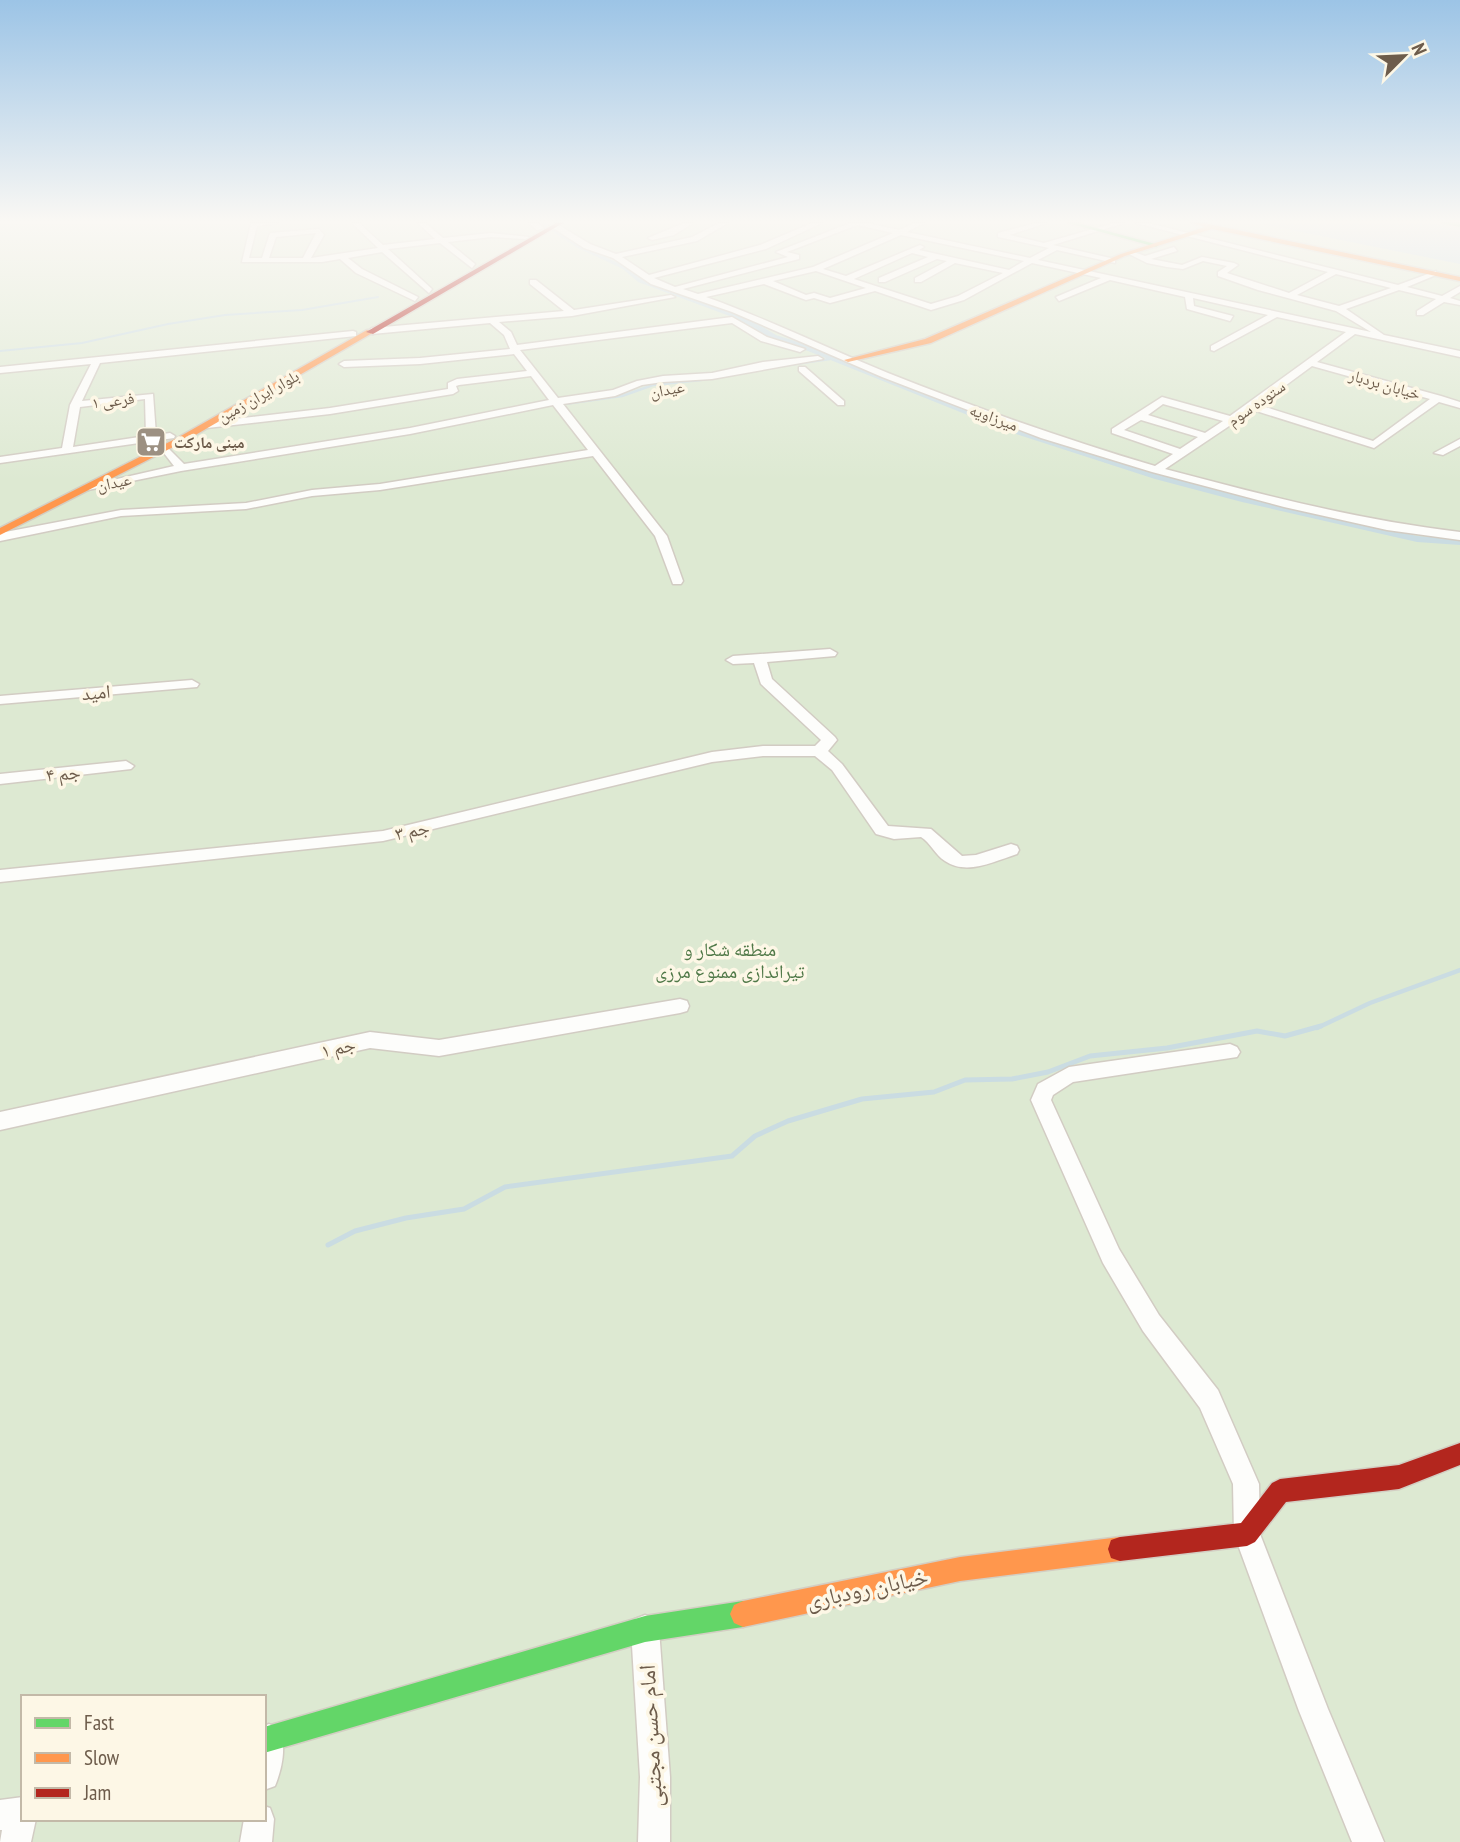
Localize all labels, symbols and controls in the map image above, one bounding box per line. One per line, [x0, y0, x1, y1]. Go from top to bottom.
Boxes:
north arrow [1369, 21, 1439, 91]
text: N [1406, 40, 1433, 59]
street label: خیابان بردبار [1346, 364, 1423, 405]
street label: بلوار ایران زمین [214, 365, 303, 427]
street label: عیدان [648, 376, 686, 403]
street label: ستوده سوم [1223, 376, 1289, 431]
street label: فرعی ۱ [91, 387, 136, 414]
street label: میرزاویه [967, 399, 1021, 435]
supermarket icon: مینی مارکت [134, 425, 168, 459]
place label: مینی مارکت [174, 432, 245, 452]
street label: عیدان [95, 469, 133, 496]
street label: امید [80, 679, 112, 705]
street label: جم ۴ [44, 759, 82, 788]
street label: جم ۳ [393, 815, 432, 846]
park label: منطقه شکار و تیراندازی ممنوع مرزی [655, 937, 805, 983]
street label: جم ۱ [318, 1031, 358, 1064]
street label: خیابان رودباری [804, 1561, 930, 1615]
street label: امام حسن مجتبی [632, 1664, 670, 1808]
legend [21, 1695, 266, 1821]
text: Fast [84, 1709, 114, 1736]
text: Slow [84, 1744, 120, 1771]
text: Jam [83, 1779, 111, 1806]

